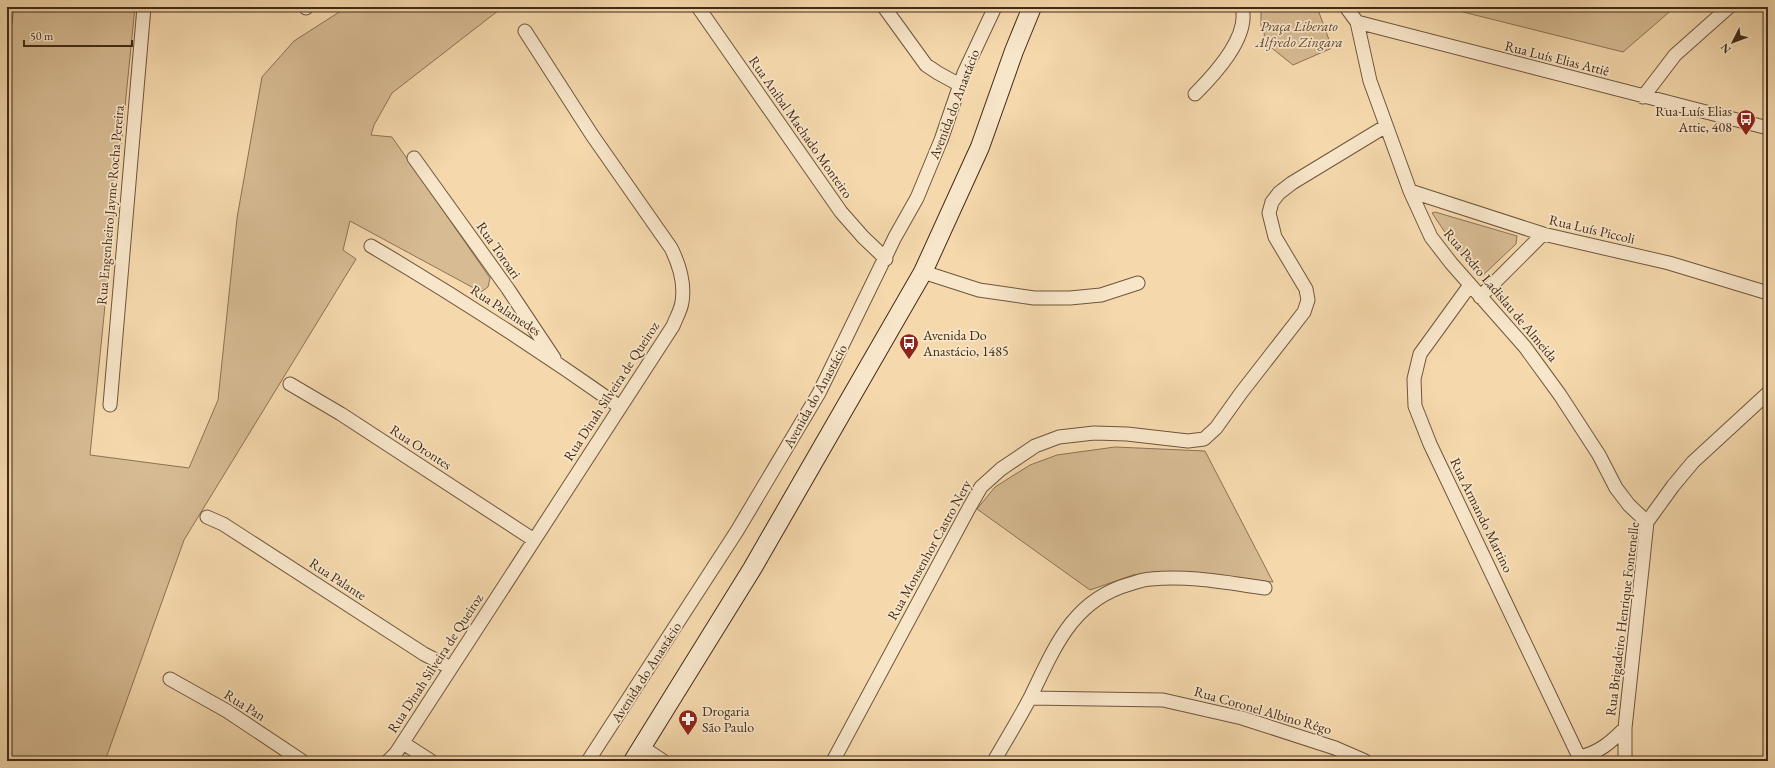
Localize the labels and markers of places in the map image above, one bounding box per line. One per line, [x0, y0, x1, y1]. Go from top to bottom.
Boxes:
place label: Rua Luís Elias Attie, 408 [1655, 102, 1732, 136]
bus stop icon: Rua Luís Elias Attie, 408 [1735, 108, 1757, 136]
place label: Avenida Do Anastácio, 1485 [922, 326, 1009, 360]
bus stop icon: Avenida Do Anastácio, 1485 [898, 332, 920, 360]
place label: Drogaria São Paulo [702, 702, 754, 736]
pharmacy icon: Drogaria São Paulo [677, 708, 699, 736]

